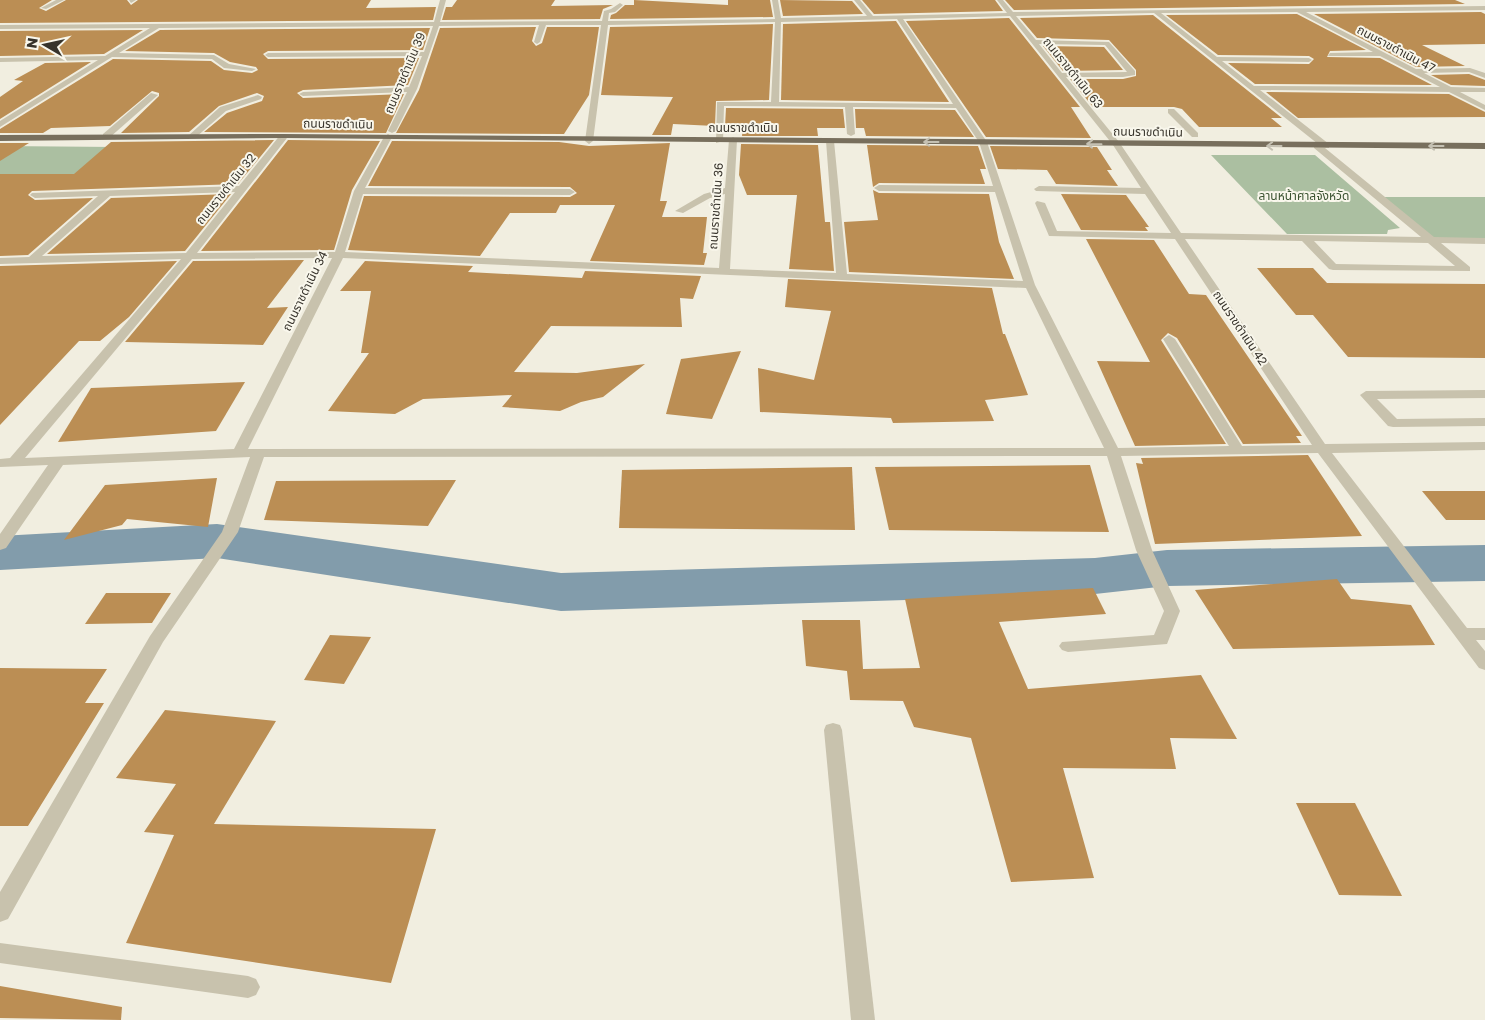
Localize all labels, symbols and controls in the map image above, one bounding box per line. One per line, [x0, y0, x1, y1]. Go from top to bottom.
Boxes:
north arrow [20, 20, 70, 70]
street label: ถนนราขดำเนิน 47 [1355, 22, 1438, 75]
street label: ถนนราชดำเนิน 39 [381, 30, 428, 116]
street label: ถนนราขดำเนิน 63 [1040, 34, 1107, 111]
text: N [22, 36, 41, 49]
street label: ถนนราขดำเนิน [303, 115, 373, 132]
street label: ถนนราขดำเนิน [708, 120, 778, 135]
street label: ถนนราขดำเนิน [1113, 123, 1183, 140]
one-way arrow [924, 137, 940, 147]
one-way arrow [1086, 139, 1102, 149]
one-way arrow [1266, 141, 1282, 151]
one-way arrow [1429, 141, 1445, 151]
street label: ถนนราขดำเนิน 32 [193, 150, 259, 227]
street label: ถนนราขดำเนิน 36 [705, 162, 726, 250]
park label: ลานหน้าศาลจังหวัด [1259, 188, 1349, 203]
street label: ถนนราชดำเนิน 34 [279, 248, 330, 333]
street label: ถนนราขดำเนิน 42 [1210, 287, 1271, 368]

